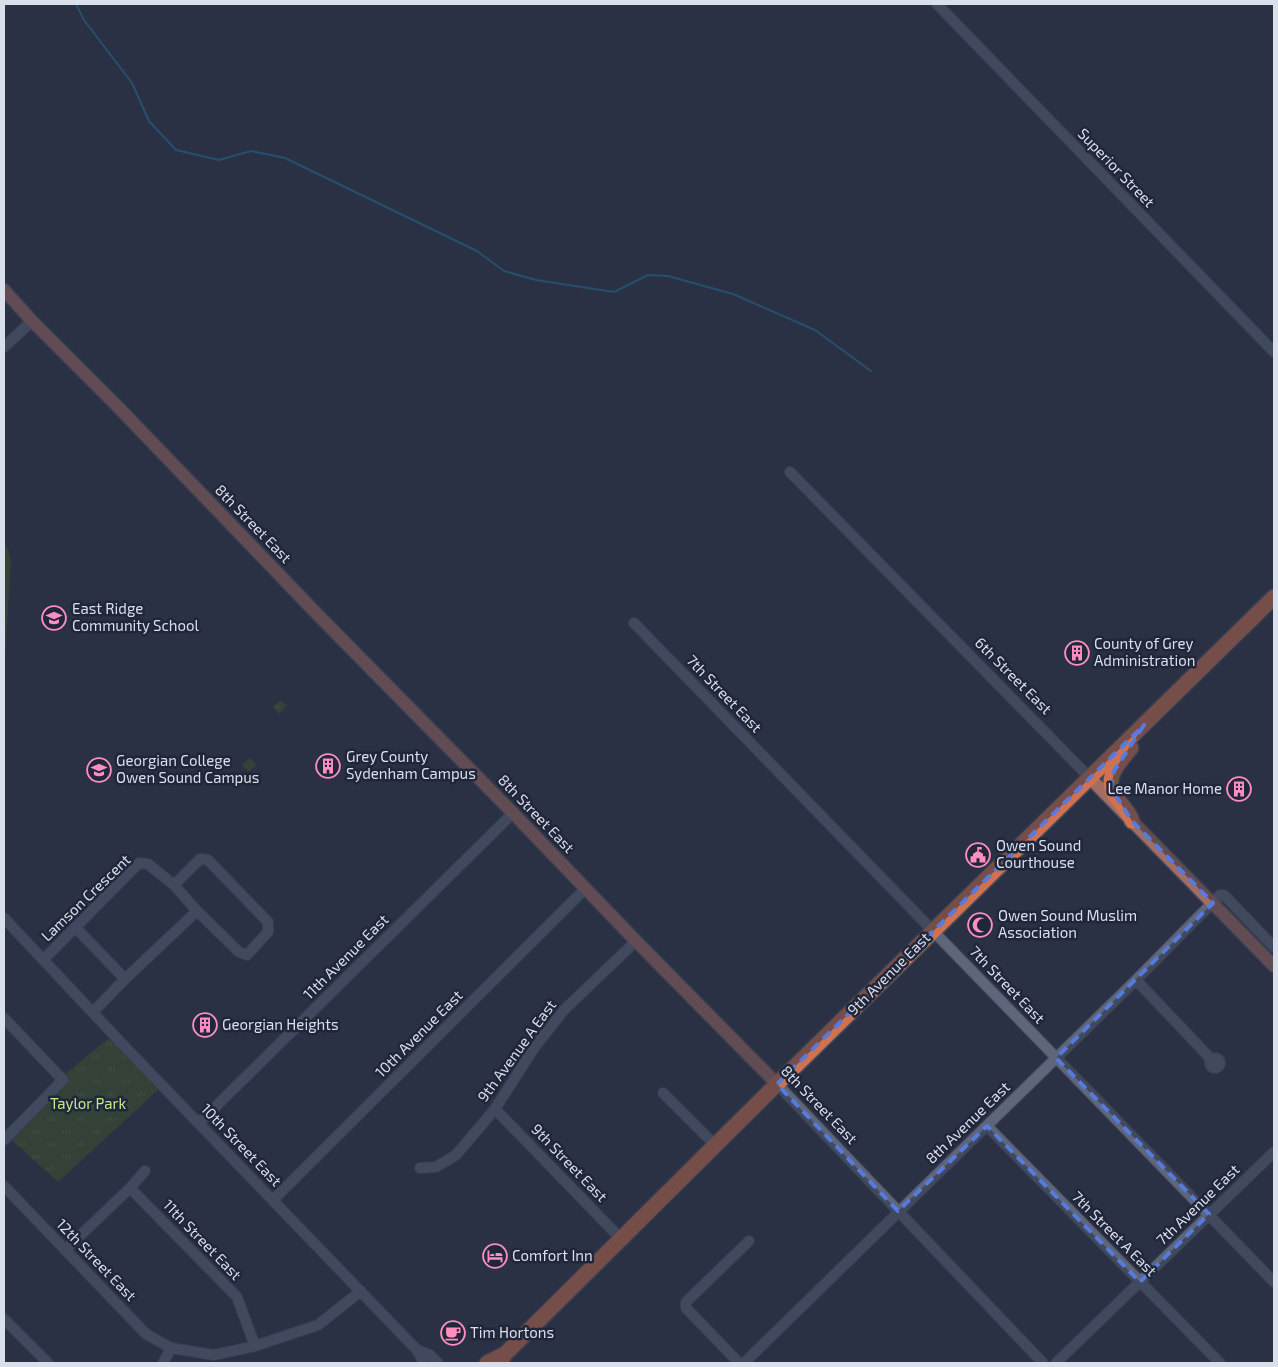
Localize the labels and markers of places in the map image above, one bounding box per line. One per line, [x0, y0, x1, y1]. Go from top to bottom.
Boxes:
place label: East Ridge Community School [72, 599, 200, 634]
school or university icon: East Ridge Community School [41, 605, 67, 631]
place label: County of Grey Administration [1094, 634, 1195, 669]
building icon: County of Grey Administration [1064, 640, 1090, 666]
place label: Grey County Sydenham Campus [346, 747, 476, 782]
place label: Georgian College Owen Sound Campus [116, 751, 259, 786]
building icon: Grey County Sydenham Campus [315, 753, 341, 779]
school or university icon: Georgian College Owen Sound Campus [86, 757, 112, 783]
building icon: Lee Manor Home [1226, 776, 1252, 802]
place label: Lee Manor Home [1107, 779, 1222, 797]
place label: Owen Sound Courthouse [996, 836, 1081, 871]
public building icon: Owen Sound Courthouse [965, 842, 991, 868]
place label: Owen Sound Muslim Association [998, 906, 1137, 941]
mosque icon: Owen Sound Muslim Association [967, 912, 993, 938]
building icon: Georgian Heights [192, 1012, 218, 1038]
place label: Georgian Heights [222, 1015, 339, 1033]
hotel icon: Comfort Inn [482, 1243, 508, 1269]
place label: Comfort Inn [512, 1246, 593, 1264]
cafe icon: Tim Hortons [440, 1320, 466, 1346]
place label: Tim Hortons [470, 1323, 554, 1341]

